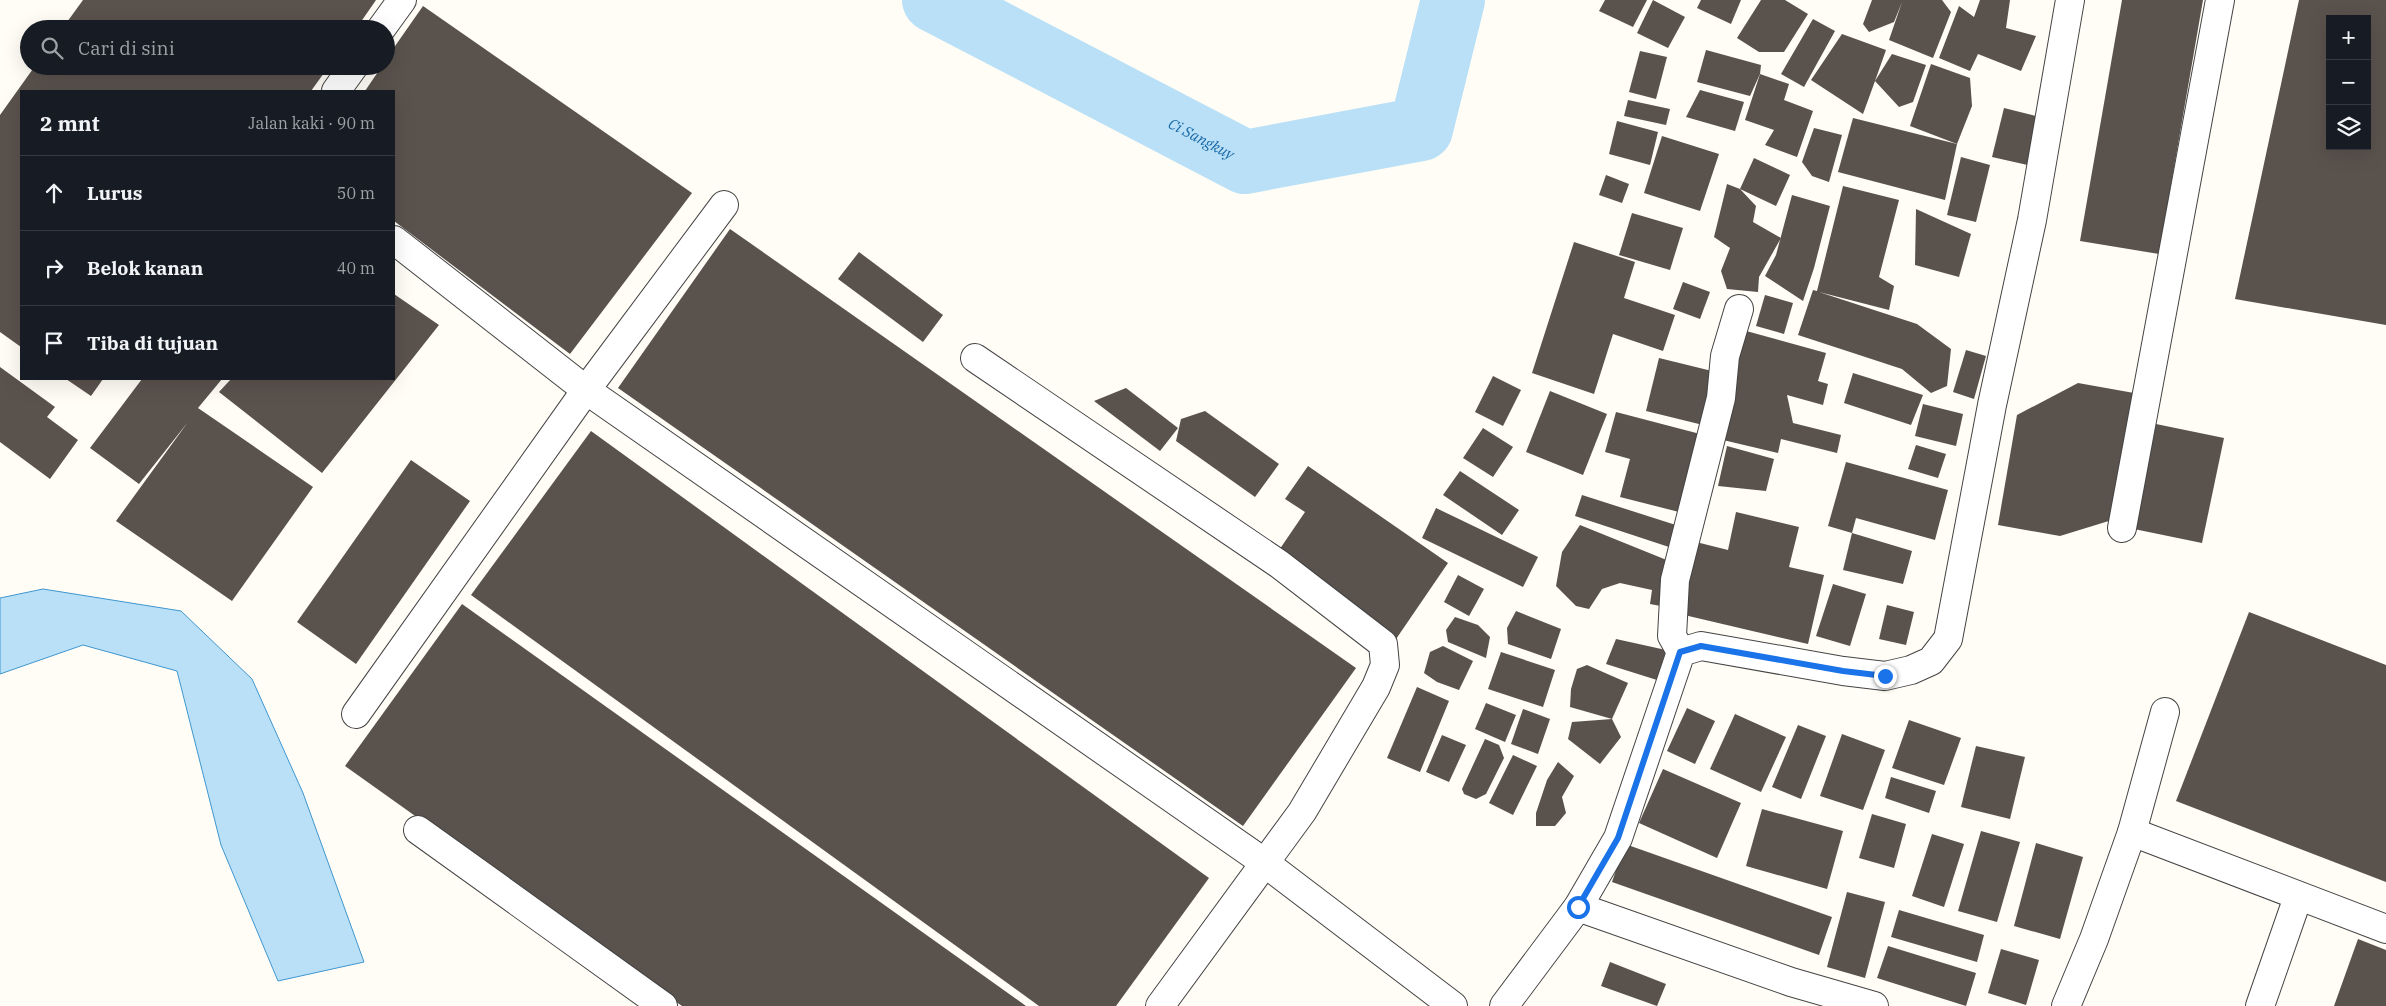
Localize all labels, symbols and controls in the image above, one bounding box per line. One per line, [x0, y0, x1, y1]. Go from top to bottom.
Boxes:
map controls [2326, 15, 2371, 150]
button: + [2326, 15, 2371, 60]
search box [20, 20, 395, 75]
icon: search [38, 34, 66, 62]
text: Cari di sini [78, 36, 175, 60]
button: − [2326, 60, 2371, 105]
button: layers [2326, 105, 2371, 150]
text: 2 mnt [40, 109, 100, 137]
text: Jalan kaki · 90 m [248, 113, 375, 133]
water label: Ci Sangkuy [1165, 114, 1238, 164]
icon: ahead [40, 179, 68, 207]
text: Lurus [87, 181, 142, 205]
text: 50 m [337, 183, 375, 203]
icon: right [40, 254, 68, 282]
text: Belok kanan [87, 256, 203, 280]
text: 40 m [337, 258, 375, 278]
icon: arrive [40, 329, 68, 357]
text: Tiba di tujuan [87, 331, 218, 355]
route end [1874, 665, 1897, 688]
route start [1567, 896, 1590, 919]

